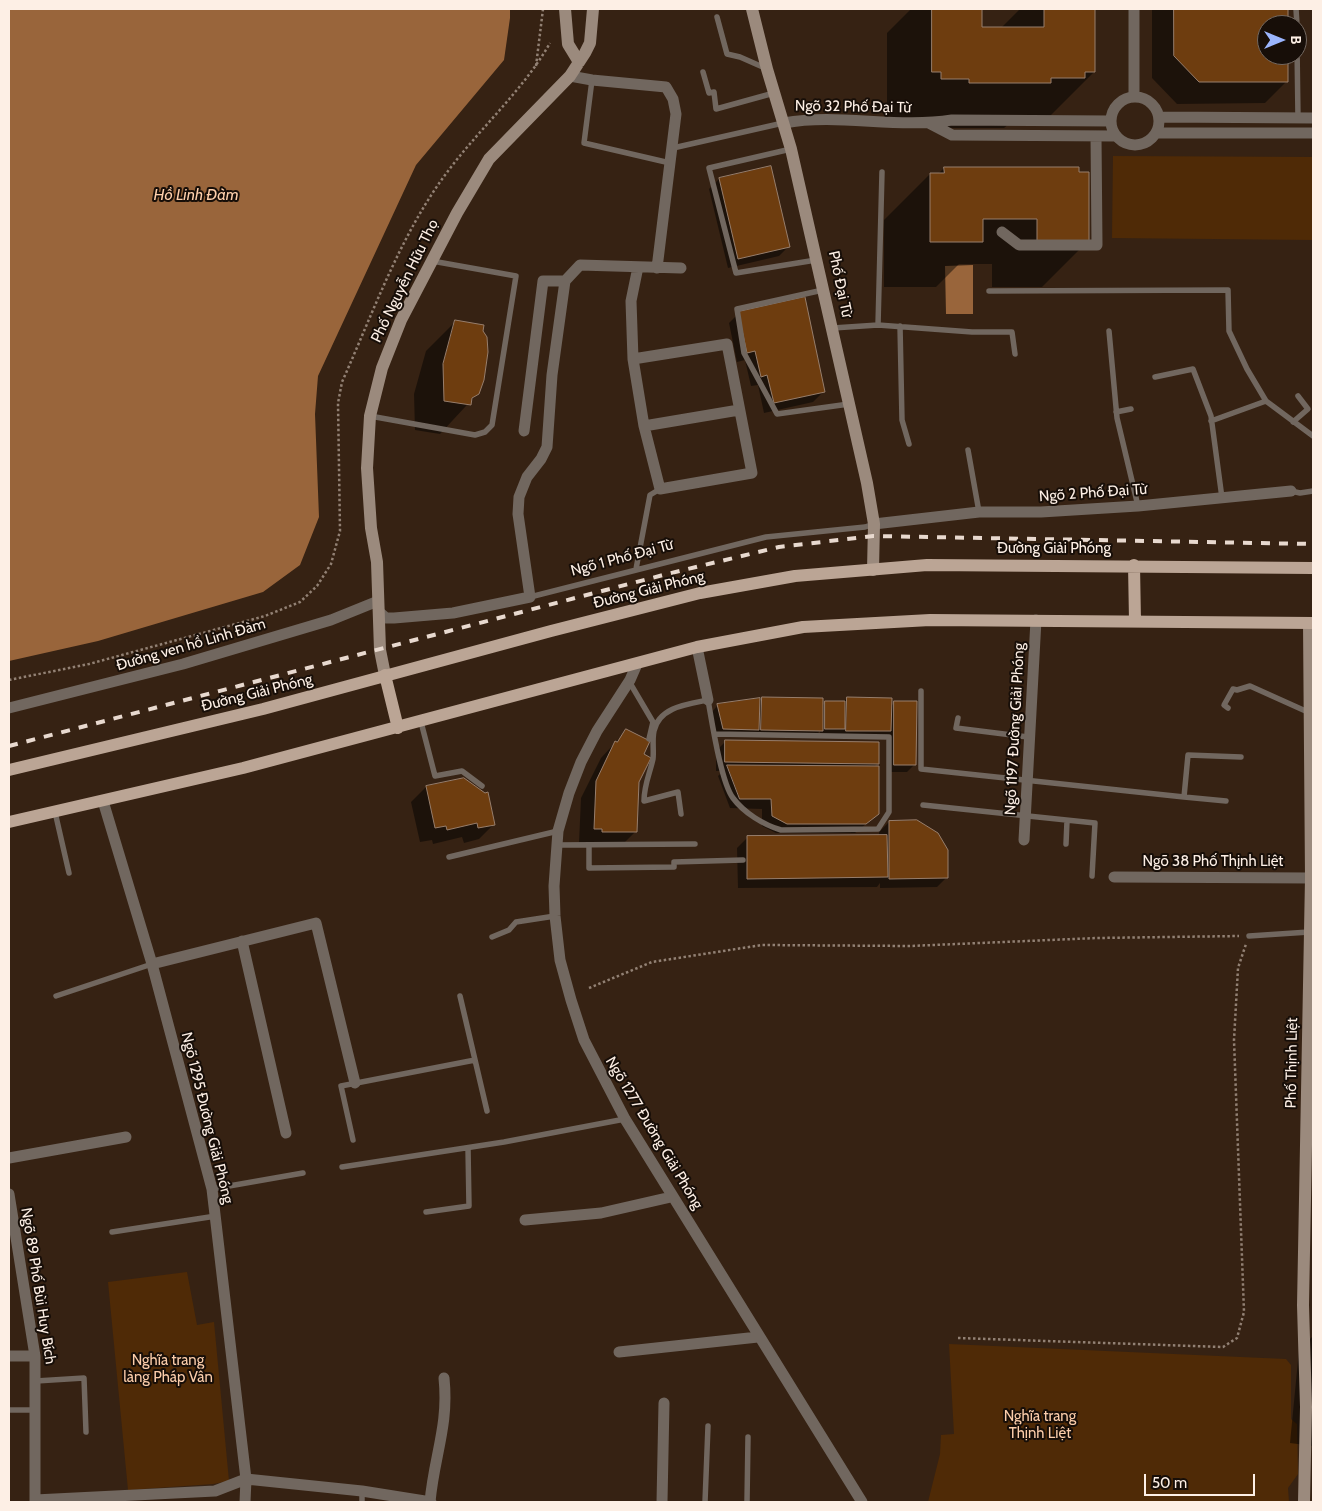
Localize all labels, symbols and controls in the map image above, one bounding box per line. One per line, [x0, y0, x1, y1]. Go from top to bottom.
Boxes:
north arrow [1257, 15, 1307, 65]
text: B [1287, 36, 1305, 44]
street label: Ngõ 32 Phố Đại Từ [795, 97, 911, 117]
water label: Hồ Linh Đàm [153, 185, 239, 205]
street label: Phố Nguyễn Hữu Thọ [367, 217, 443, 345]
street label: Phố Đại Từ [824, 249, 856, 319]
street label: Ngõ 2 Phố Đại Từ [1038, 480, 1148, 506]
street label: Ngõ 1 Phố Đại Từ [569, 536, 675, 580]
street label: Đường Giải Phóng [997, 540, 1111, 558]
street label: Đường Giải Phóng [592, 567, 706, 613]
street label: Đường ven hồ Linh Đàm [114, 615, 268, 675]
street label: Ngõ 1197 Đường Giải Phóng [1001, 642, 1029, 816]
street label: Đường Giải Phóng [200, 670, 314, 716]
street label: Ngõ 38 Phố Thįnh Liệt [1143, 853, 1283, 871]
street label: Phố Thịnh Liệt [1282, 1017, 1302, 1109]
street label: Ngõ 1295 Đường Giải Phóng [177, 1030, 237, 1206]
street label: Ngõ 1277 Đường Giải Phóng [601, 1054, 707, 1212]
street label: Ngõ 89 Phố Bùi Huy Bích [17, 1206, 59, 1366]
park label: Nghĩa trang làng Pháp Vân [123, 1352, 213, 1387]
park label: Nghĩa trang Thịnh Liệt [1004, 1408, 1076, 1443]
scale bar [1147, 1464, 1258, 1496]
text: 50 m [1152, 1474, 1187, 1492]

